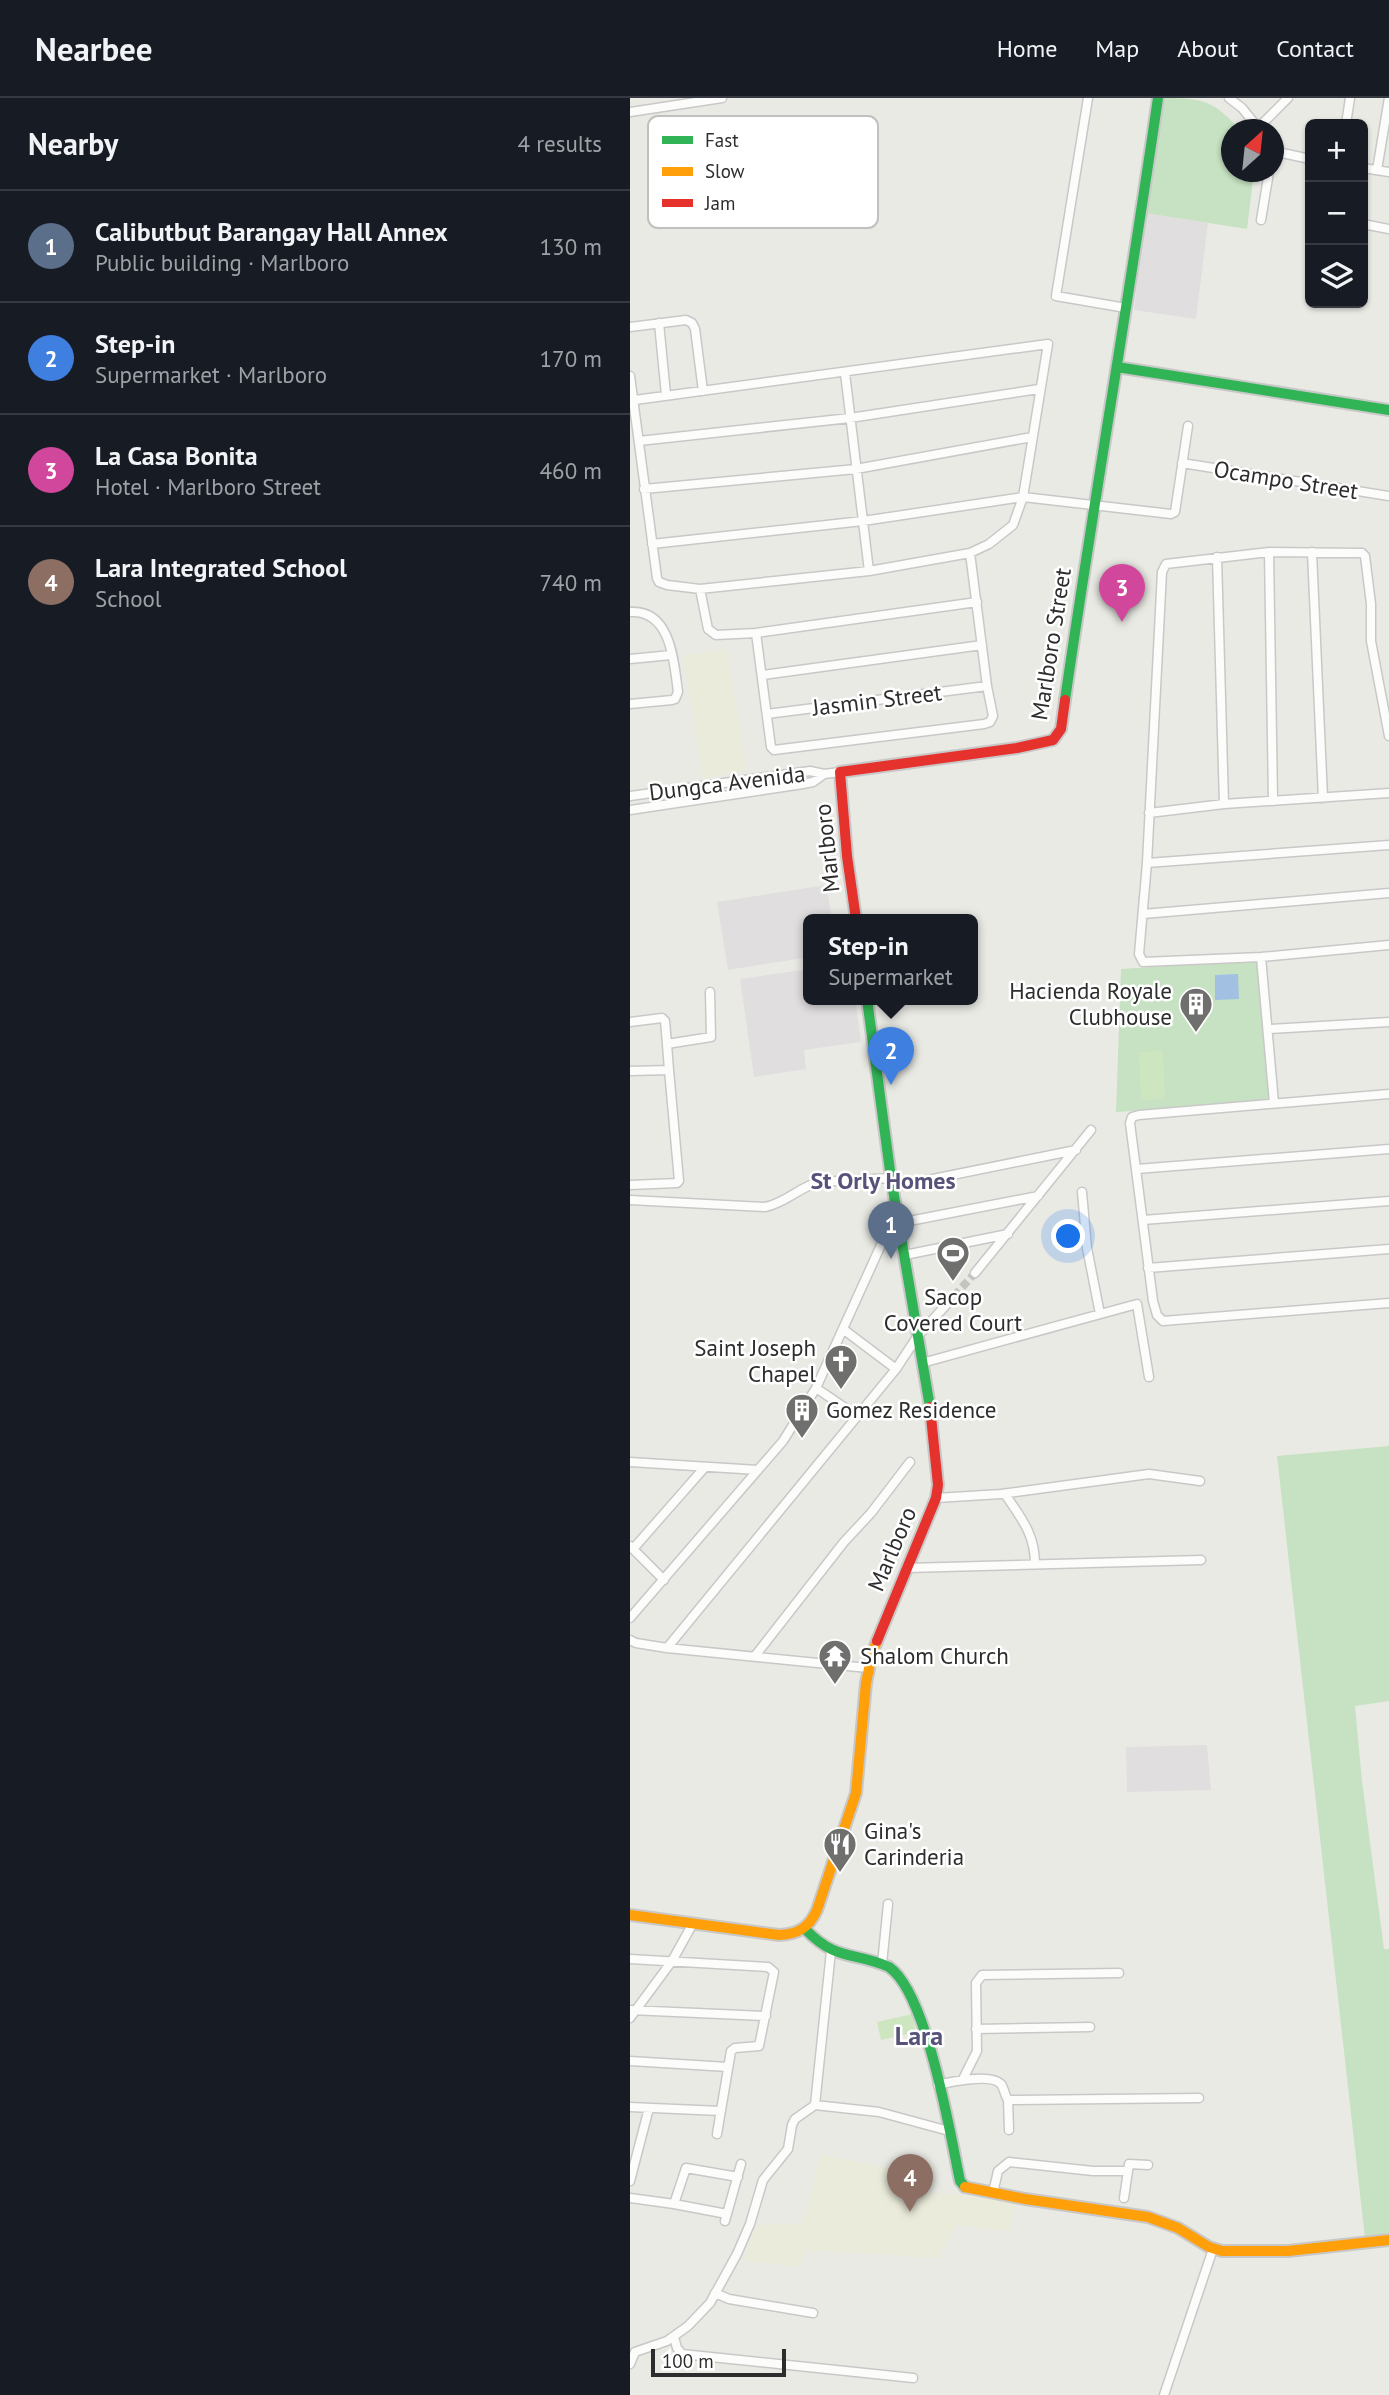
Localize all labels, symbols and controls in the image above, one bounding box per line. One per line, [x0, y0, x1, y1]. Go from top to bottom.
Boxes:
text: Nearbee [35, 27, 152, 70]
text: Home [997, 33, 1057, 64]
text: Map [1095, 33, 1139, 64]
text: About [1177, 33, 1238, 64]
text: Contact [1276, 33, 1354, 64]
legend [648, 116, 878, 228]
north arrow [1221, 119, 1284, 182]
map controls [1305, 119, 1368, 308]
button: + [1305, 119, 1368, 182]
text: Nearby [28, 124, 118, 163]
text: Fast [705, 128, 739, 152]
text: 4 results [518, 129, 602, 158]
text: Slow [705, 159, 745, 183]
button: − [1305, 182, 1368, 245]
text: Jam [704, 191, 735, 215]
text: Calibutbut Barangay Hall Annex [95, 215, 448, 248]
text: 1 [44, 232, 58, 261]
text: 130 m [540, 232, 602, 261]
button: layers [1305, 245, 1368, 308]
text: Public building · Marlboro [95, 248, 349, 277]
text: Step-in [95, 327, 176, 360]
text: 2 [44, 344, 58, 373]
text: 170 m [540, 344, 602, 373]
text: Supermarket · Marlboro [95, 360, 327, 389]
text: La Casa Bonita [95, 439, 258, 472]
street label: Ocampo Street [1212, 454, 1361, 505]
text: 3 [44, 456, 58, 485]
text: 460 m [540, 456, 602, 485]
text: Hotel · Marlboro Street [95, 472, 321, 501]
text: Lara Integrated School [95, 551, 347, 584]
pin: 3 [1099, 564, 1145, 622]
street label: Marlboro Street [1024, 565, 1077, 722]
text: 4 [44, 568, 58, 597]
text: 740 m [540, 568, 602, 597]
text: School [95, 584, 162, 613]
street label: Jasmin Street [810, 677, 943, 722]
street label: Dungca Avenida [647, 759, 807, 806]
street label: Marlboro [807, 802, 846, 894]
popup [803, 914, 978, 1005]
text: Step-in [828, 929, 909, 962]
text: Supermarket [828, 962, 953, 991]
place label: Hacienda Royale Clubhouse [1009, 976, 1172, 1031]
building icon: Hacienda Royale Clubhouse [1177, 985, 1215, 1034]
pin: 2 [868, 1027, 914, 1085]
district label: St Orly Homes [810, 1165, 956, 1196]
pin: 1 [868, 1201, 914, 1259]
your location [1051, 1219, 1085, 1253]
sports icon: Sacop Covered Court [934, 1234, 972, 1283]
place label: Sacop Covered Court [884, 1282, 1022, 1337]
place label: Saint Joseph Chapel [694, 1333, 816, 1388]
church icon: Saint Joseph Chapel [822, 1342, 860, 1391]
building icon: Gomez Residence [783, 1391, 821, 1440]
place label: Gomez Residence [826, 1395, 997, 1424]
street label: Marlboro [861, 1502, 922, 1595]
temple icon: Shalom Church [816, 1637, 854, 1686]
place label: Shalom Church [860, 1641, 1009, 1670]
place label: Gina's Carinderia [864, 1816, 964, 1871]
restaurant icon: Gina's Carinderia [821, 1825, 859, 1874]
district label: Lara [895, 2019, 943, 2052]
pin: 4 [887, 2154, 933, 2212]
scale bar [651, 2346, 786, 2378]
text: 100 m [662, 2349, 714, 2373]

